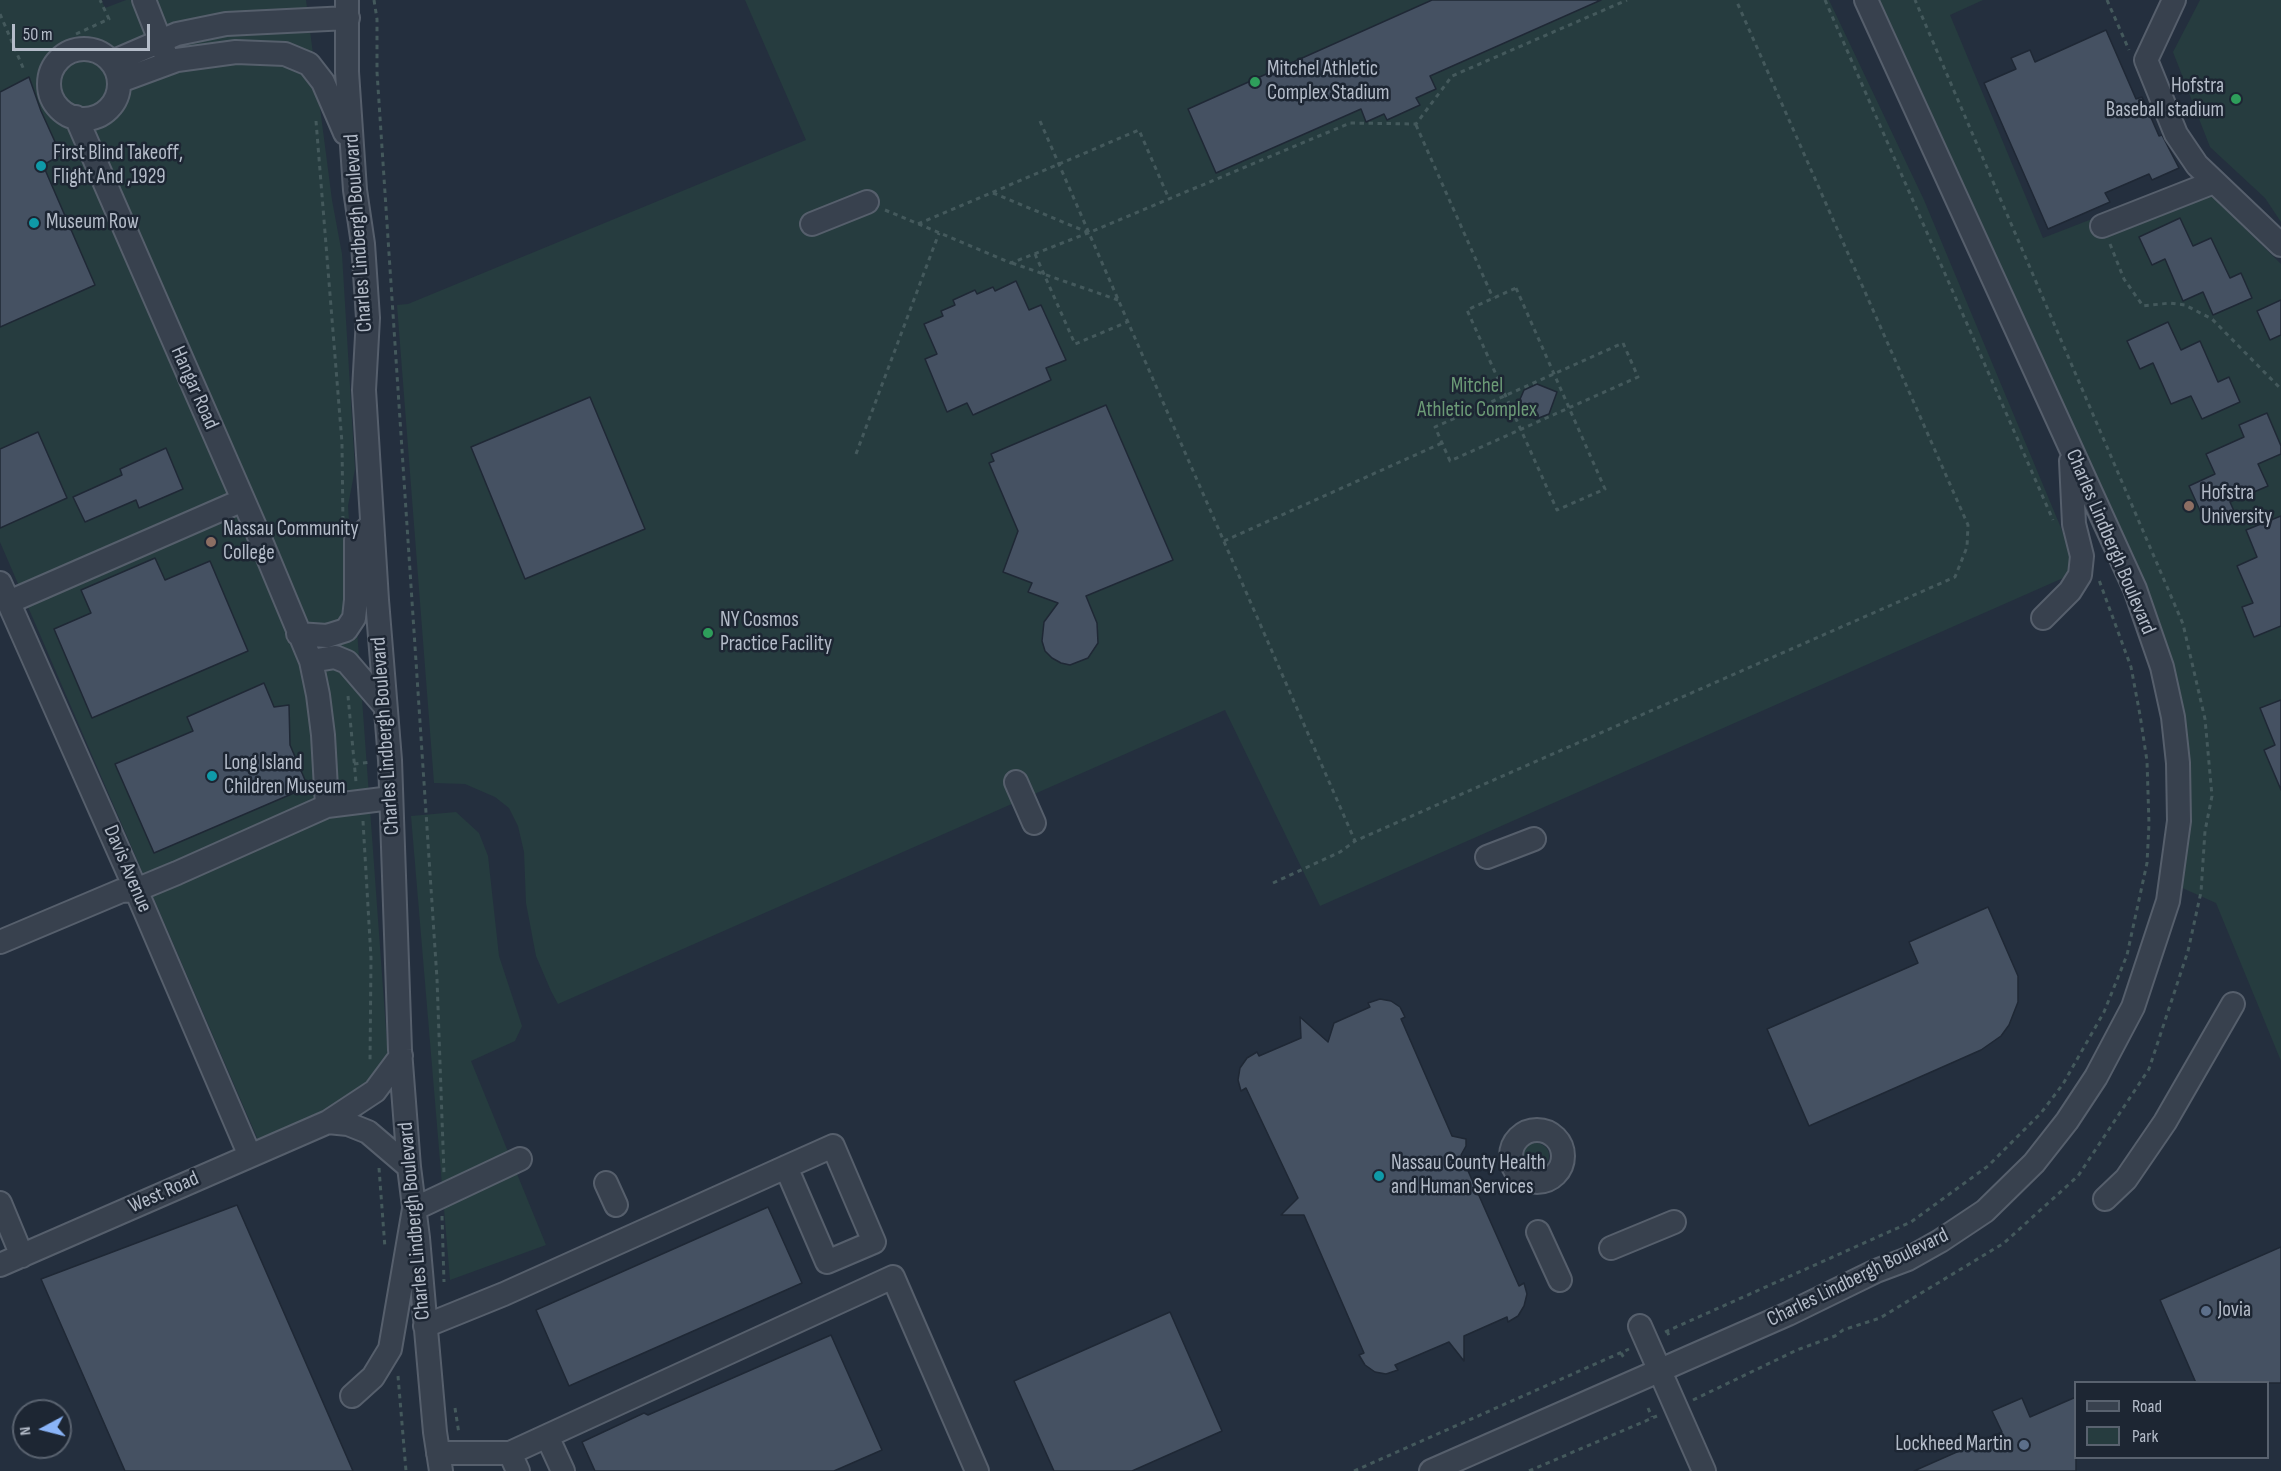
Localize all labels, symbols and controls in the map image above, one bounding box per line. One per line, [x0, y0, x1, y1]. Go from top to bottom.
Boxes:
scale bar [15, 12, 153, 50]
text: 50 m [23, 24, 53, 45]
place label: Mitchel Athletic Complex Stadium [1267, 57, 1390, 107]
place label: Hofstra Baseball stadium [2106, 74, 2224, 124]
marker: Mitchel Athletic Complex Stadium [1248, 75, 1262, 89]
marker: Hofstra Baseball stadium [2229, 92, 2243, 106]
street label: Charles Lindbergh Boulevard [340, 133, 378, 333]
place label: First Blind Takeoff, Flight And ,1929 [53, 141, 183, 191]
marker: First Blind Takeoff, Flight And ,1929 [34, 159, 48, 173]
place label: Museum Row [46, 210, 139, 236]
marker: Museum Row [27, 216, 41, 230]
street label: Hangar Road [165, 343, 223, 433]
park label: Mitchel Athletic Complex [1417, 374, 1537, 424]
street label: Charles Lindbergh Boulevard [2060, 446, 2160, 638]
place label: Hofstra University [2201, 481, 2272, 531]
marker: Hofstra University [2182, 499, 2196, 513]
place label: Nassau Community College [223, 517, 359, 567]
marker: Nassau Community College [204, 535, 218, 549]
place label: NY Cosmos Practice Facility [720, 608, 832, 658]
marker: NY Cosmos Practice Facility [701, 626, 715, 640]
street label: Charles Lindbergh Boulevard [367, 636, 405, 836]
place label: Long Island Children Museum [224, 751, 346, 801]
marker: Long Island Children Museum [205, 769, 219, 783]
street label: Davis Avenue [97, 822, 157, 916]
street label: Charles Lindbergh Boulevard [394, 1121, 436, 1321]
place label: Nassau County Health and Human Services [1391, 1151, 1546, 1201]
street label: West Road [125, 1166, 203, 1220]
marker: Nassau County Health and Human Services [1372, 1169, 1386, 1183]
street label: Charles Lindbergh Boulevard [1763, 1223, 1953, 1333]
place label: Jovia [2218, 1298, 2251, 1324]
marker: Jovia [2199, 1304, 2213, 1318]
legend [2074, 1381, 2269, 1459]
text: Road [2132, 1396, 2162, 1417]
north arrow [12, 1399, 72, 1459]
text: N [16, 1426, 36, 1436]
text: Park [2132, 1426, 2158, 1447]
place label: Lockheed Martin [1895, 1432, 2012, 1458]
marker: Lockheed Martin [2017, 1438, 2031, 1452]

